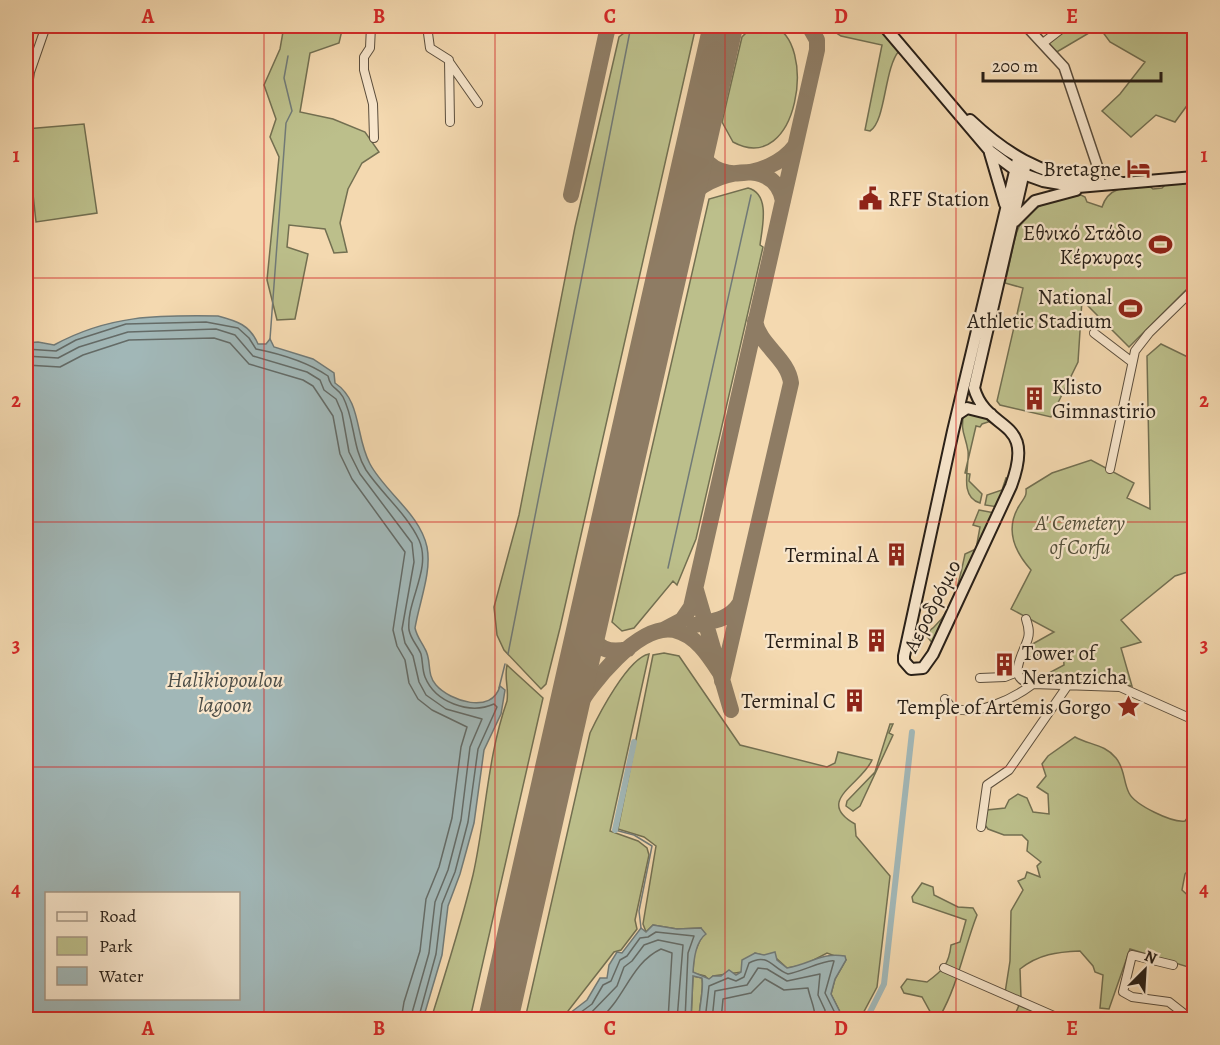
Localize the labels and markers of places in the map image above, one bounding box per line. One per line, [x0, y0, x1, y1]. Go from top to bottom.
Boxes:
place label: Bretagne [1043, 155, 1121, 183]
hotel icon: Bretagne [1126, 156, 1152, 182]
place label: RFF Station [888, 185, 989, 213]
public building icon: RFF Station [857, 186, 883, 212]
place label: Εθνικό Στάδιο Κέρκυρας [1023, 219, 1142, 271]
sports icon: Εθνικό Στάδιο Κέρκυρας [1147, 232, 1173, 258]
place label: National Athletic Stadium [966, 283, 1112, 335]
sports icon: National Athletic Stadium [1117, 296, 1143, 322]
place label: Klisto Gimnastirio [1052, 373, 1156, 425]
building icon: Klisto Gimnastirio [1021, 386, 1047, 412]
place label: Terminal A [785, 541, 880, 569]
building icon: Terminal A [884, 542, 910, 568]
place label: Terminal B [765, 627, 859, 655]
building icon: Terminal B [864, 628, 890, 654]
place label: Tower of Nerantzicha [1022, 639, 1128, 691]
building icon: Tower of Nerantzicha [991, 652, 1017, 678]
place label: Terminal C [741, 687, 836, 715]
building icon: Terminal C [841, 688, 867, 714]
place label: Temple of Artemis Gorgo [897, 693, 1111, 721]
place icon: Temple of Artemis Gorgo [1116, 694, 1142, 720]

